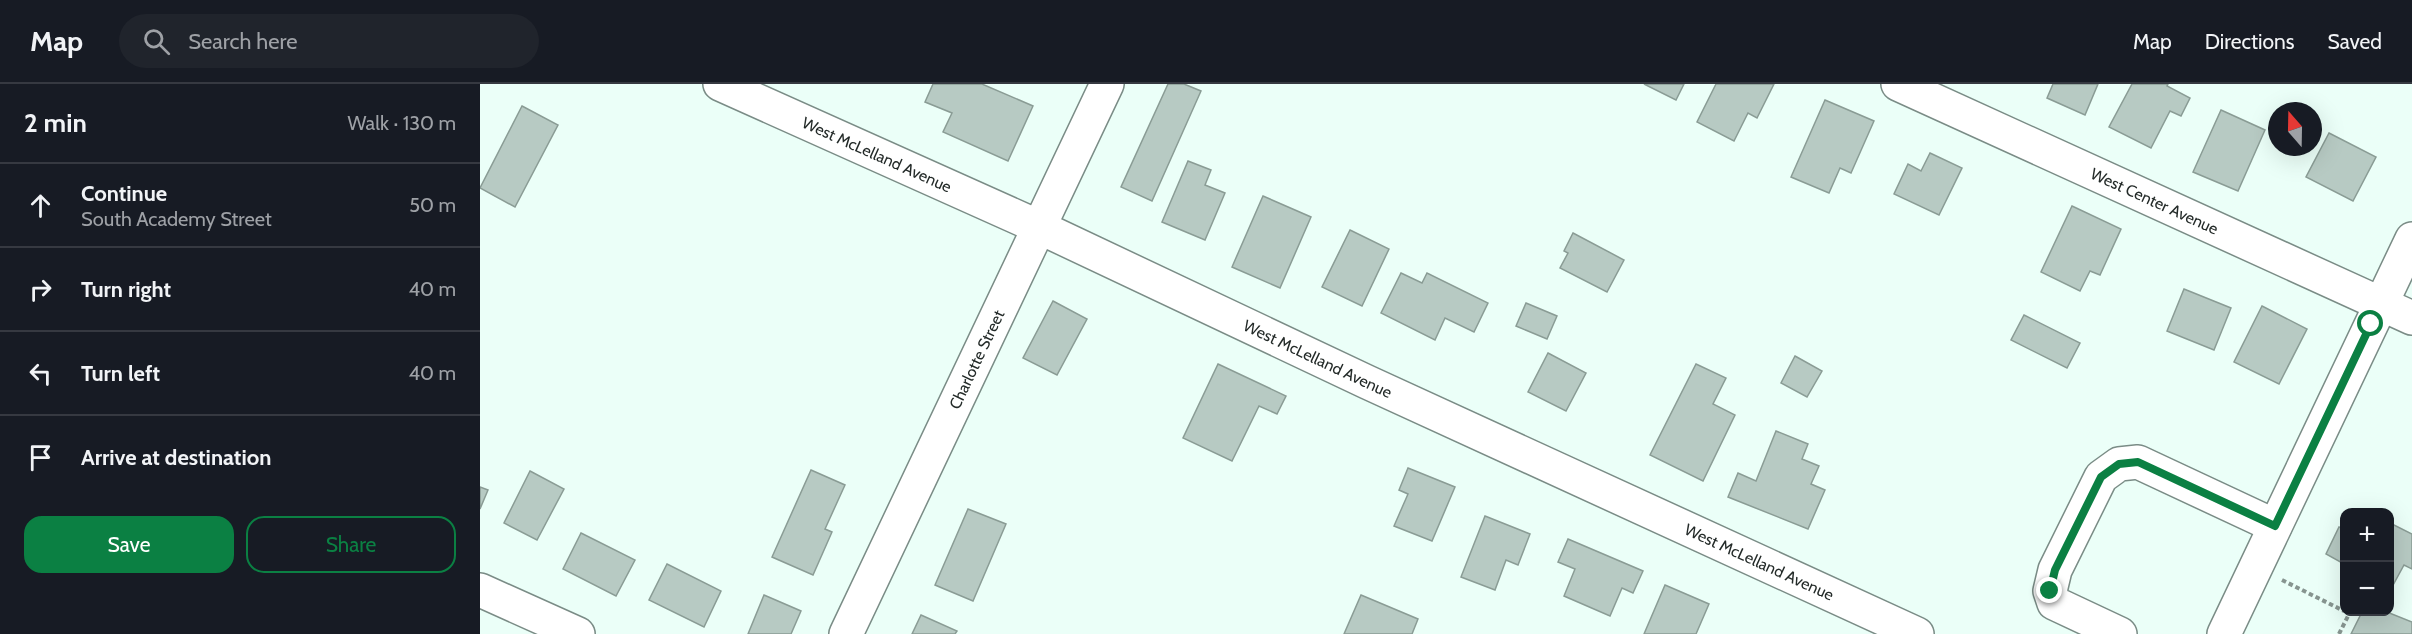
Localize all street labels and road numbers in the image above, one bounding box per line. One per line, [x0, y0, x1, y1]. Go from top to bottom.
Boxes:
street label: West McLelland Avenue [799, 113, 955, 196]
street label: West Center Avenue [2088, 164, 2221, 238]
street label: Charlotte Street [945, 306, 1008, 412]
street label: West McLelland Avenue [1241, 316, 1395, 402]
street label: West McLelland Avenue [1682, 519, 1837, 604]

